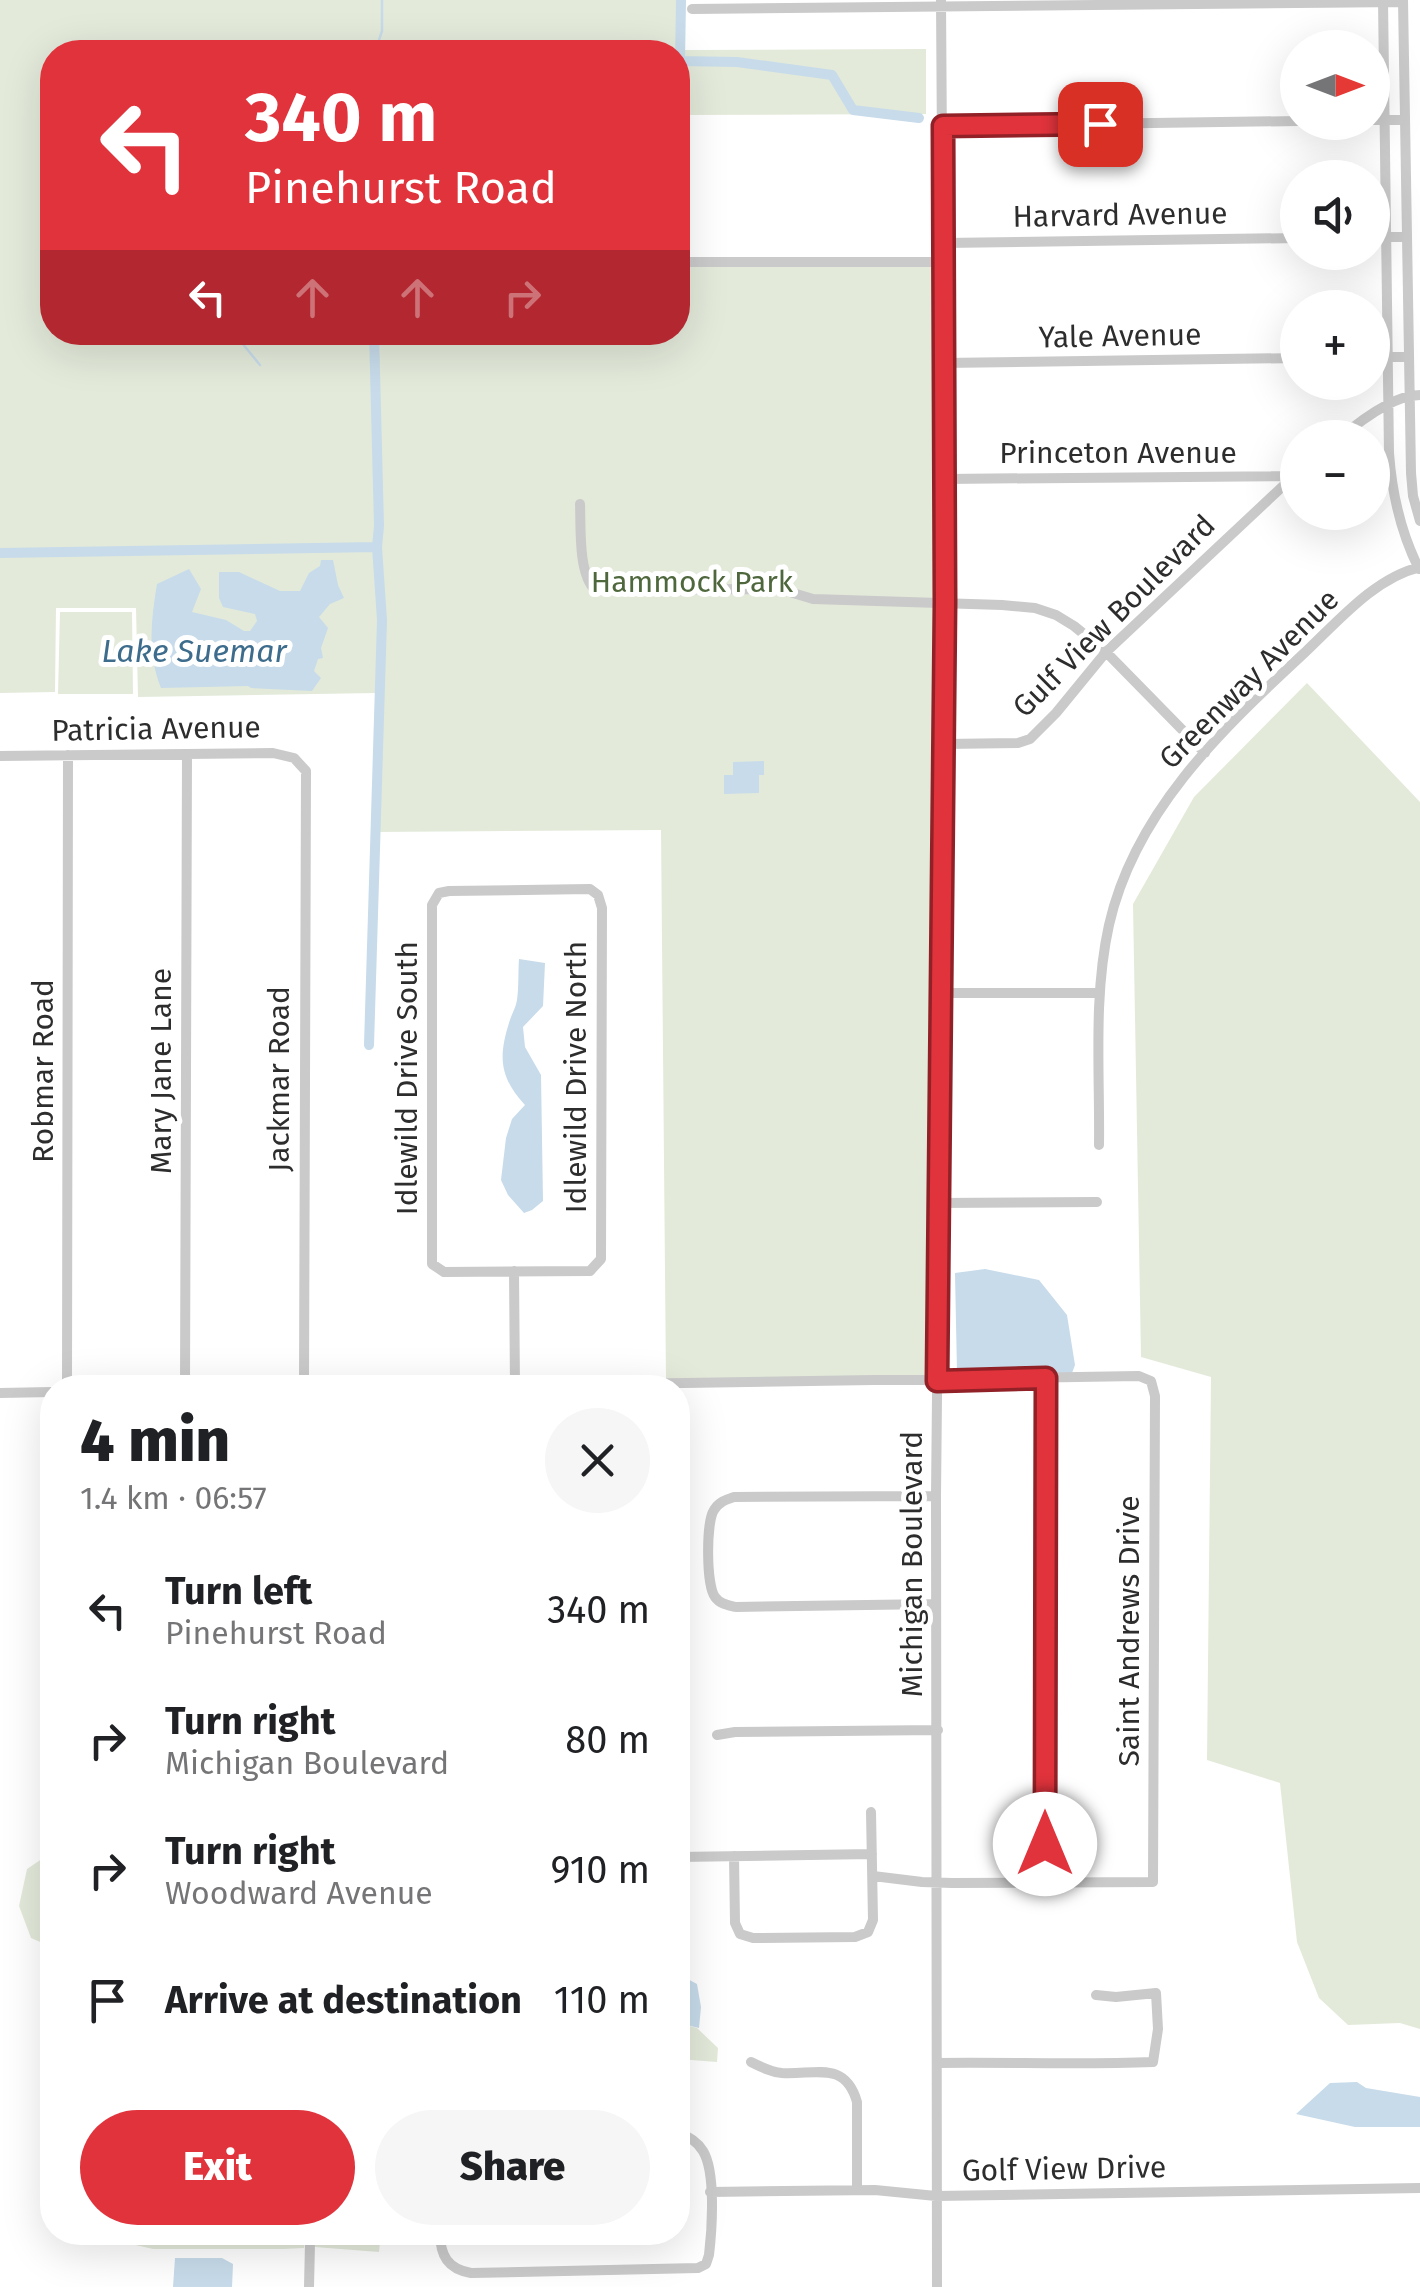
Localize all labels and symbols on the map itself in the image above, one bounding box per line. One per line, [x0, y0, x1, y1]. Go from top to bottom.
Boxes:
north arrow [1280, 30, 1390, 140]
pin [1058, 82, 1143, 167]
street label: Harvard Avenue [1012, 195, 1228, 235]
street label: Yale Avenue [1038, 317, 1202, 355]
street label: Princeton Avenue [999, 435, 1237, 471]
street label: Gulf View Boulevard [1005, 507, 1223, 725]
park label: Hammock Park [591, 564, 794, 600]
street label: Greenway Avenue [1152, 582, 1346, 776]
water label: Lake Suemar [101, 632, 288, 670]
street label: Patricia Avenue [51, 709, 261, 749]
street label: Idlewild Drive South [389, 941, 425, 1215]
street label: Idlewild Drive North [558, 941, 594, 1213]
street label: Mary Jane Lane [143, 968, 179, 1174]
street label: Robmar Road [25, 979, 61, 1163]
street label: Jackmar Road [261, 986, 297, 1172]
street label: Michigan Boulevard [894, 1431, 930, 1697]
street label: Saint Andrews Drive [1111, 1495, 1147, 1767]
position arrow [993, 1792, 1097, 1896]
street label: Golf View Drive [961, 2149, 1167, 2189]

